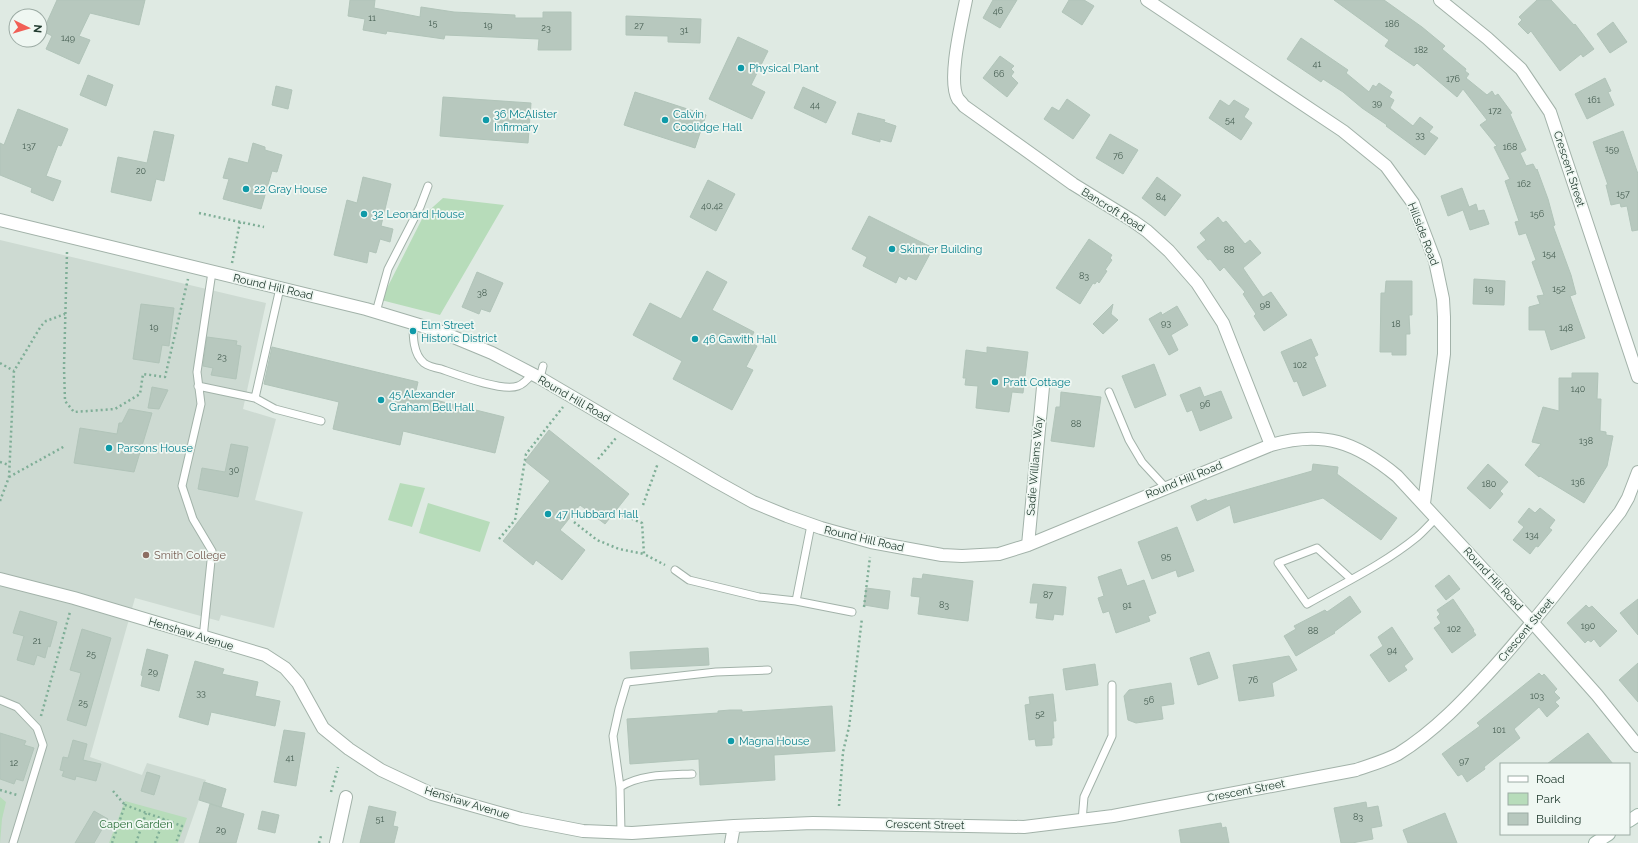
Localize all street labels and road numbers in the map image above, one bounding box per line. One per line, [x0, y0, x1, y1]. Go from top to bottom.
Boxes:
street label: Crescent Street [1551, 130, 1587, 209]
street label: Bancroft Road [1079, 185, 1147, 235]
street label: Hillside Road [1405, 201, 1441, 268]
street label: Round Hill Road [232, 271, 314, 303]
street label: Round Hill Road [535, 373, 613, 425]
street label: Sadie Williams Way [1024, 416, 1046, 516]
street label: Round Hill Road [1144, 459, 1224, 501]
street label: Round Hill Road [823, 523, 905, 555]
street label: Round Hill Road [1460, 545, 1526, 613]
street label: Crescent Street [1496, 595, 1556, 664]
street label: Henshaw Avenue [147, 615, 236, 653]
street label: Crescent Street [1206, 777, 1286, 805]
street label: Henshaw Avenue [423, 784, 512, 822]
street label: Crescent Street [885, 818, 965, 832]

